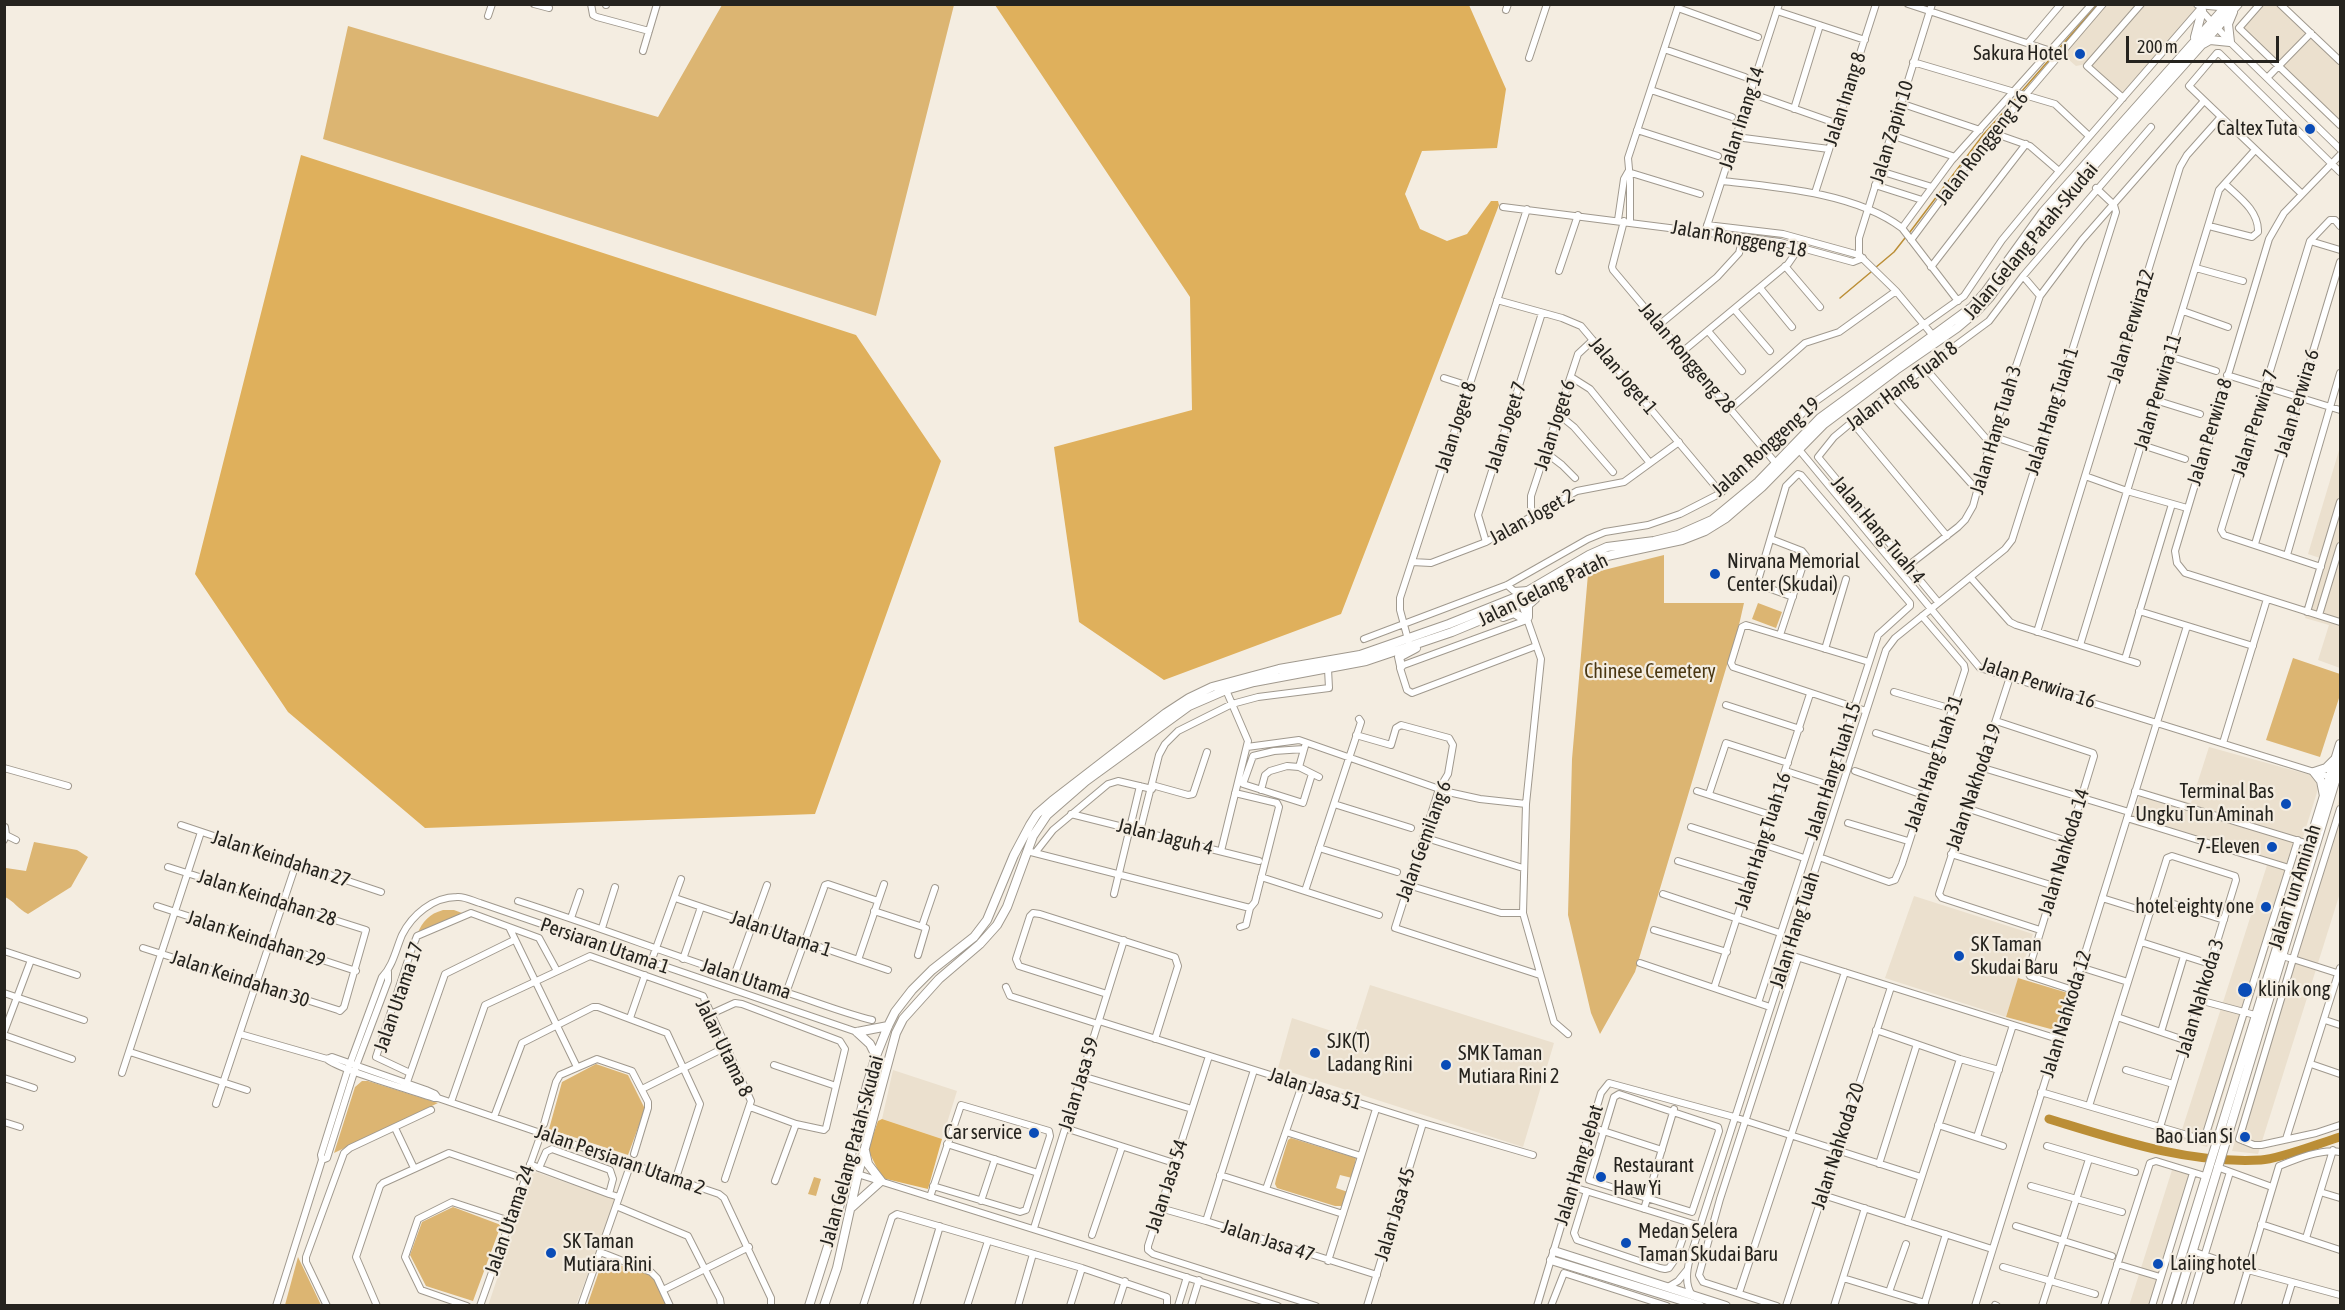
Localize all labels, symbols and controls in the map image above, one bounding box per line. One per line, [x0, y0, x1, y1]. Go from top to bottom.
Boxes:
scale bar [2129, 24, 2282, 62]
text: 200 m [2137, 36, 2178, 57]
place label: Sakura Hotel [1973, 42, 2068, 66]
marker: Sakura Hotel [2073, 47, 2087, 61]
street label: Jalan Inang 8 [1819, 49, 1871, 149]
street label: Jalan Inang 14 [1714, 64, 1770, 172]
street label: Jalan Zapin 10 [1865, 78, 1919, 186]
street label: Jalan Ronggeng 16 [1930, 87, 2034, 209]
place label: Caltex Tuta [2217, 117, 2298, 141]
marker: Caltex Tuta [2303, 122, 2317, 136]
street label: Jalan Gelang Patah-Skudai [1959, 158, 2103, 324]
street label: Jalan Ronggeng 18 [1669, 215, 1809, 263]
street label: Jalan Perwira12 [2102, 266, 2160, 386]
street label: Jalan Ronggeng 28 [1634, 298, 1740, 418]
street label: Jalan Perwira 11 [2129, 331, 2187, 453]
street label: Jalan Joget 1 [1584, 332, 1662, 420]
street label: Jalan Hang Tuah 8 [1842, 336, 1962, 436]
street label: Jalan Hang Tuah 1 [2020, 344, 2084, 478]
street label: Jalan Perwira 6 [2269, 347, 2325, 459]
street label: Jalan Hang Tuah 3 [1965, 363, 2027, 497]
street label: Jalan Perwira 7 [2226, 367, 2284, 479]
street label: Jalan Perwira 8 [2182, 376, 2238, 488]
street label: Jalan Joget 6 [1529, 377, 1581, 473]
street label: Jalan Joget 8 [1430, 379, 1482, 475]
street label: Jalan Joget 7 [1480, 379, 1532, 475]
street label: Jalan Ronggeng 19 [1707, 392, 1825, 502]
street label: Jalan Hang Tuah 4 [1826, 471, 1930, 589]
street label: Jalan Joget 2 [1485, 484, 1579, 550]
street label: Jalan Gelang Patah [1474, 548, 1612, 632]
place label: Nirvana Memorial Center (Skudai) [1727, 550, 1860, 597]
marker: Nirvana Memorial Center (Skudai) [1708, 567, 1722, 581]
street label: Jalan Perwira 16 [1977, 652, 2099, 714]
park label: Chinese Cemetery [1584, 660, 1716, 684]
street label: Jalan Hang Tuah 31 [1899, 692, 1969, 834]
street label: Jalan Hang Tuah 15 [1800, 699, 1866, 843]
street label: Jalan Nakhoda 19 [1941, 721, 2007, 853]
street label: Jalan Hang Tuah 16 [1730, 769, 1796, 913]
street label: Jalan Gemilang 6 [1391, 777, 1457, 905]
place label: Terminal Bas Ungku Tun Aminah [2135, 780, 2274, 827]
street label: Jalan Nahkoda 14 [2033, 786, 2095, 918]
marker: Terminal Bas Ungku Tun Aminah [2279, 797, 2293, 811]
street label: Jalan Jaguh 4 [1114, 813, 1216, 861]
street label: Jalan Tun Aminah [2263, 821, 2327, 953]
street label: Jalan Keindahan 27 [209, 825, 353, 893]
place label: 7-Eleven [2196, 835, 2260, 859]
marker: 7-Eleven [2265, 840, 2279, 854]
street label: Jalan Keindahan 28 [195, 864, 339, 932]
street label: Jalan Hang Tuah [1765, 869, 1825, 991]
place label: hotel eighty one [2135, 895, 2254, 919]
marker: hotel eighty one [2259, 900, 2273, 914]
street label: Jalan Keindahan 29 [184, 905, 328, 973]
street label: Jalan Utama 1 [727, 905, 835, 963]
street label: Persiaran Utama 1 [537, 913, 673, 979]
place label: SK Taman Skudai Baru [1971, 933, 2058, 980]
street label: Jalan Nahkoda 3 [2171, 936, 2229, 1060]
street label: Jalan Utama 17 [369, 939, 429, 1055]
street label: Jalan Keindahan 30 [168, 945, 312, 1013]
street label: Jalan Nahkoda 12 [2035, 948, 2097, 1080]
marker: SK Taman Skudai Baru [1952, 949, 1966, 963]
street label: Jalan Utama [698, 953, 794, 1005]
place label: klinik ong [2258, 978, 2330, 1002]
marker: klinik ong [2236, 981, 2254, 999]
street label: Jalan Utama 8 [690, 995, 758, 1101]
place label: SJK(T) Ladang Rini [1327, 1030, 1413, 1077]
street label: Jalan Jasa 59 [1053, 1034, 1105, 1134]
place label: SMK Taman Mutiara Rini 2 [1458, 1042, 1559, 1089]
marker: SJK(T) Ladang Rini [1308, 1046, 1322, 1060]
street label: Jalan Gelang Patah-Skudai [815, 1053, 889, 1249]
marker: SMK Taman Mutiara Rini 2 [1439, 1058, 1453, 1072]
street label: Jalan Jasa 51 [1265, 1063, 1365, 1115]
street label: Jalan Nahkoda 20 [1806, 1080, 1870, 1212]
street label: Jalan Hang Jebat [1549, 1102, 1609, 1228]
street label: Jalan Persiaran Utama 2 [532, 1120, 708, 1200]
place label: Car service [944, 1121, 1022, 1145]
place label: Bao Lian Si [2155, 1125, 2233, 1149]
marker: Car service [1027, 1126, 1041, 1140]
marker: Bao Lian Si [2238, 1130, 2252, 1144]
street label: Jalan Jasa 54 [1141, 1136, 1193, 1236]
place label: Restaurant Haw Yi [1613, 1154, 1694, 1201]
street label: Jalan Utama 24 [480, 1162, 540, 1278]
street label: Jalan Jasa 45 [1369, 1164, 1421, 1264]
marker: Restaurant Haw Yi [1594, 1170, 1608, 1184]
street label: Jalan Jasa 47 [1218, 1215, 1318, 1267]
place label: Medan Selera Taman Skudai Baru [1638, 1220, 1778, 1267]
place label: SK Taman Mutiara Rini [563, 1230, 652, 1277]
marker: Medan Selera Taman Skudai Baru [1619, 1236, 1633, 1250]
marker: SK Taman Mutiara Rini [544, 1246, 558, 1260]
place label: Laiing hotel [2170, 1252, 2256, 1276]
marker: Laiing hotel [2151, 1257, 2165, 1271]

